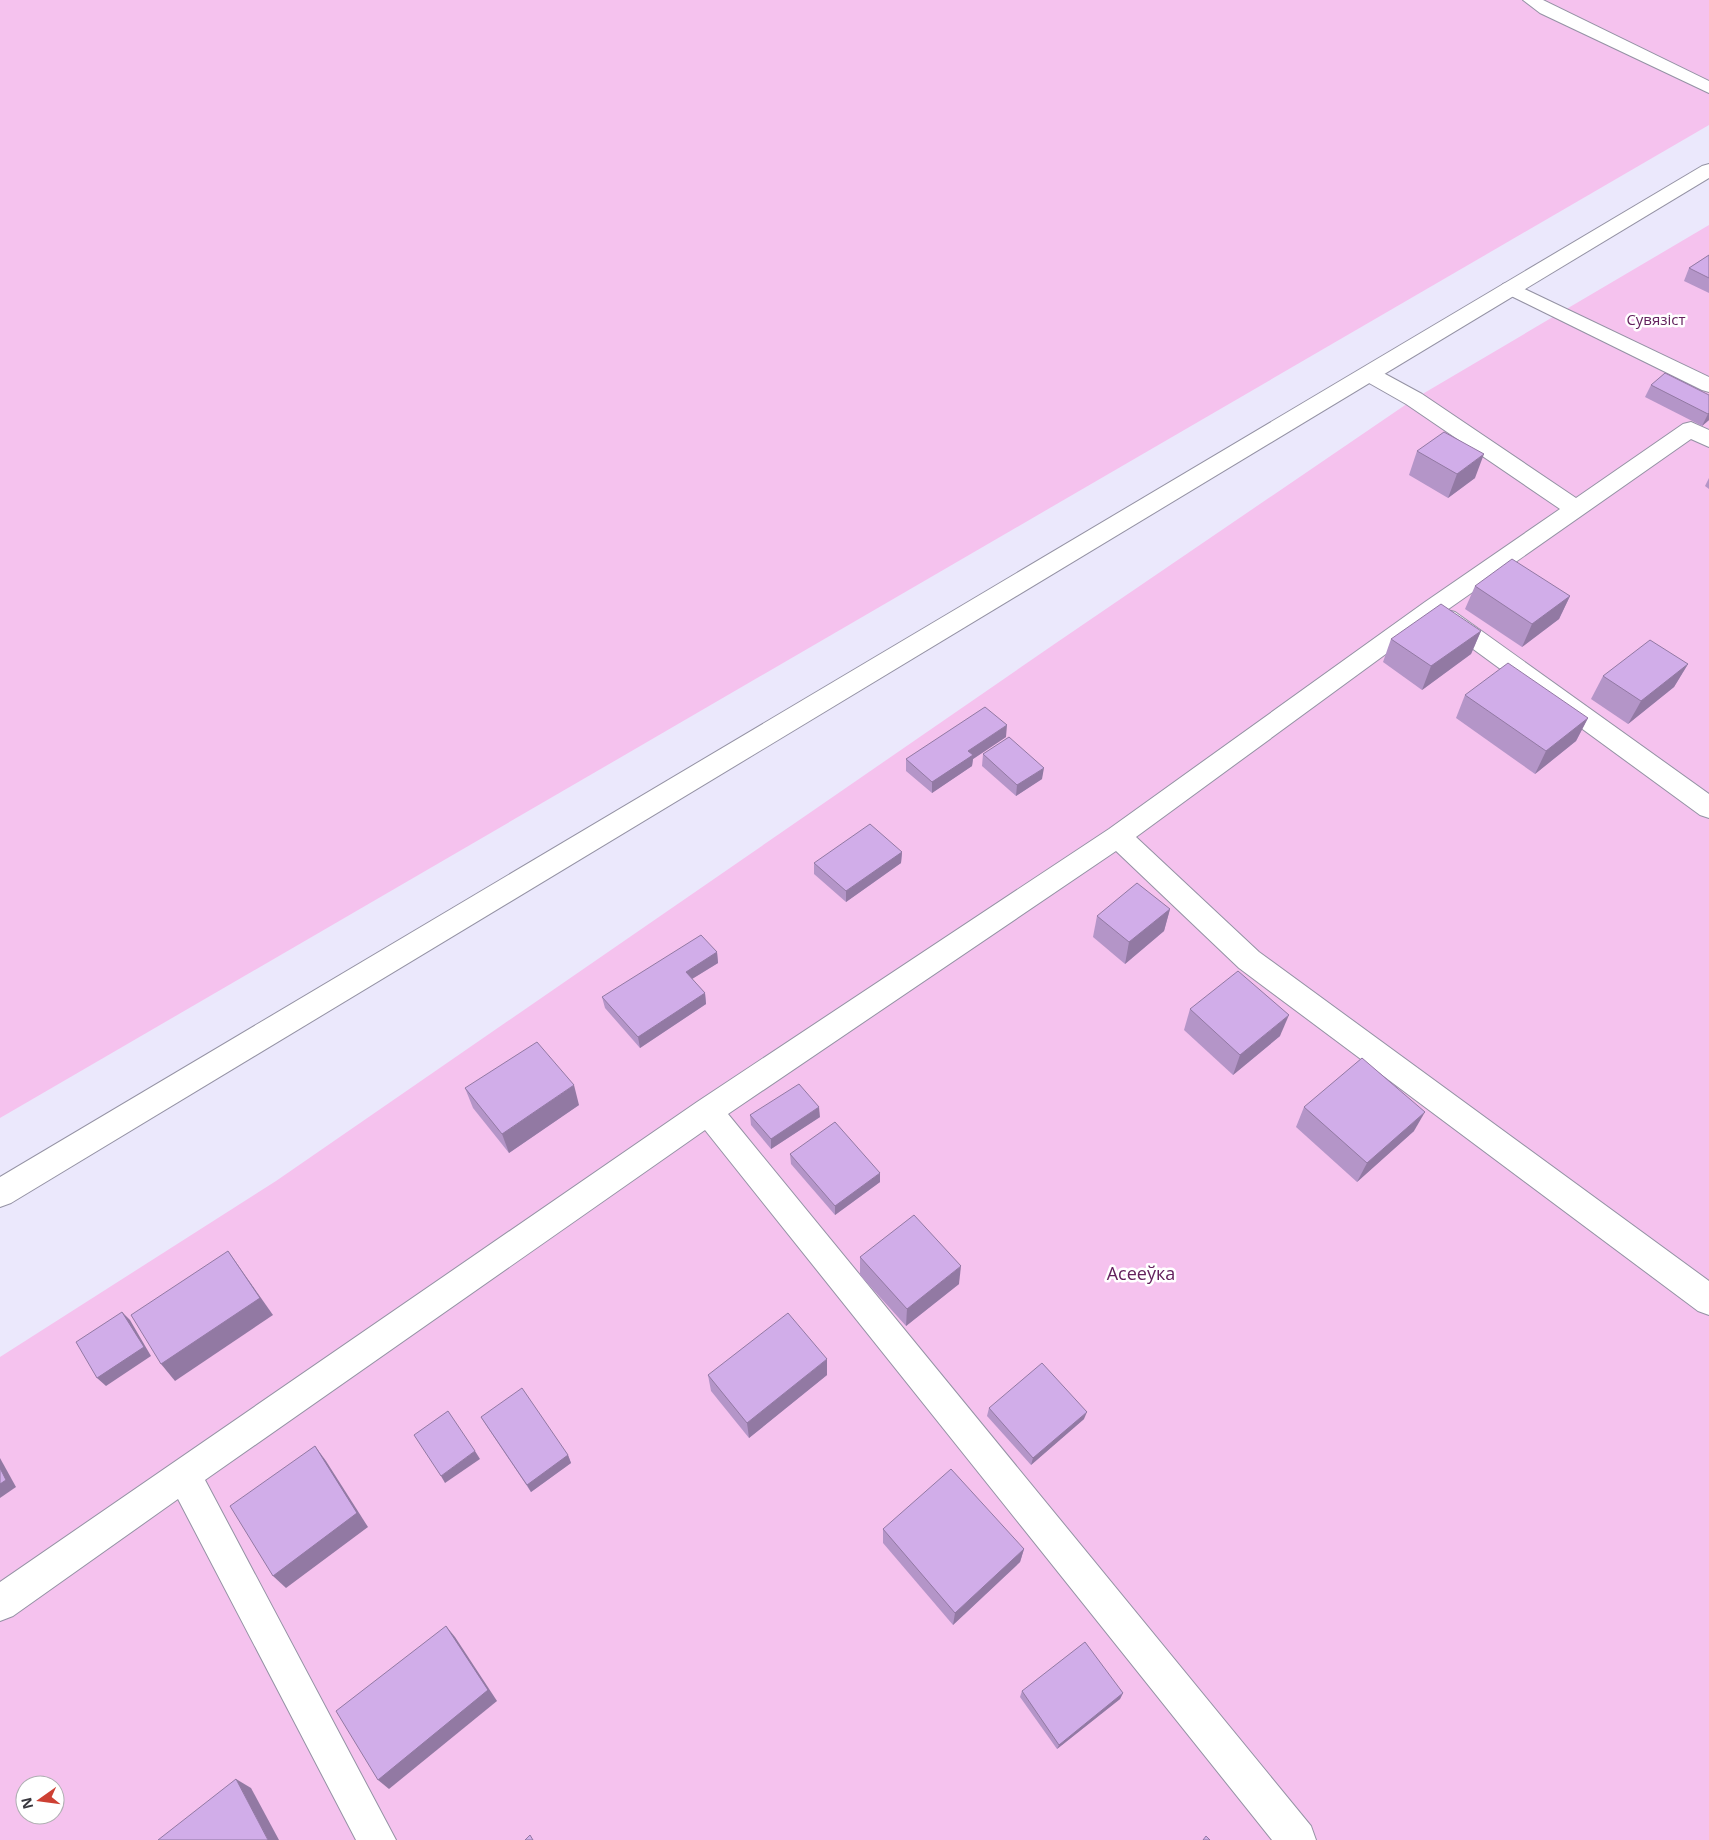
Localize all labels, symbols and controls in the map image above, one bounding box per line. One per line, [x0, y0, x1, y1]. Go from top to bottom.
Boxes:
park label: Сувязіст [1626, 309, 1686, 329]
park label: Асееўка [1107, 1261, 1175, 1285]
north arrow [15, 1775, 65, 1825]
text: N [16, 1795, 37, 1811]

